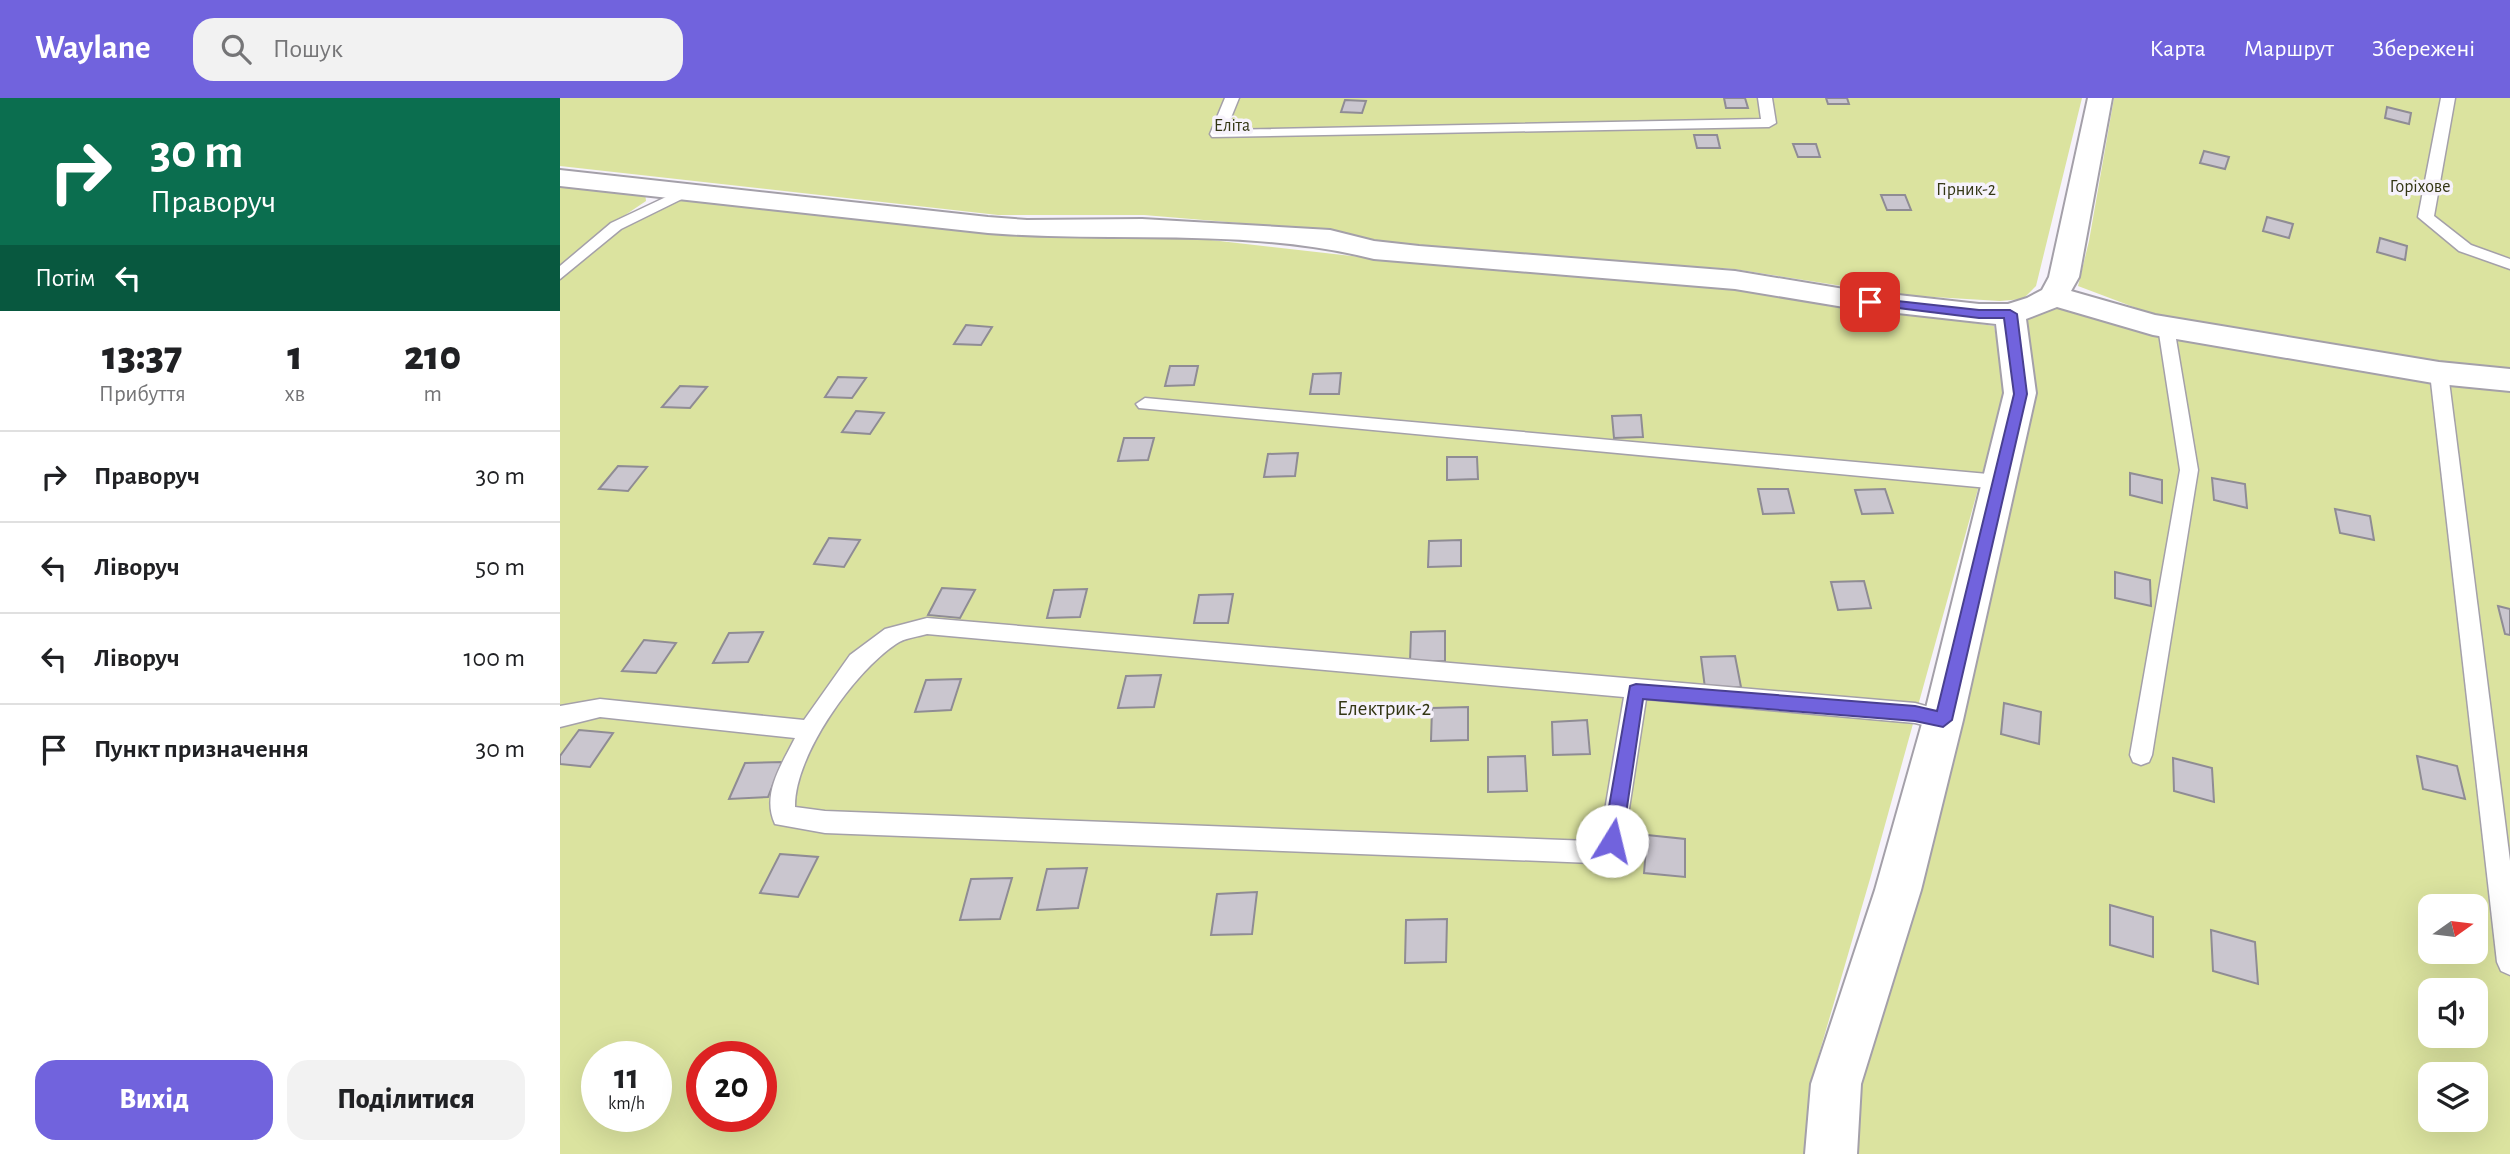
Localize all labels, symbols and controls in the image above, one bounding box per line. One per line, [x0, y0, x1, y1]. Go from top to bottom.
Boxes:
search box [193, 18, 683, 81]
icon: search [217, 30, 255, 68]
text: Waylane [35, 32, 151, 65]
text: Пошук [273, 36, 343, 62]
text: Карта [2150, 37, 2206, 61]
text: Маршрут [2244, 37, 2334, 61]
text: Збережені [2372, 37, 2475, 61]
park label: Еліта [1214, 117, 1250, 135]
icon: right [35, 126, 126, 217]
text: 30 m [150, 128, 244, 177]
park label: Горіхове [2390, 178, 2450, 196]
park label: Гірник-2 [1936, 181, 1996, 199]
text: Праворуч [150, 186, 276, 218]
icon: left [109, 259, 147, 297]
text: Потім [35, 265, 95, 291]
pin [1840, 272, 1900, 332]
icon: arrive [1851, 283, 1889, 321]
text: 13:37 [102, 335, 182, 377]
text: 1 [287, 335, 303, 377]
text: 210 [404, 335, 461, 377]
text: Прибуття [99, 383, 186, 406]
text: хв [284, 383, 305, 406]
text: m [423, 383, 442, 406]
icon: right [35, 458, 73, 496]
text: Праворуч [94, 463, 200, 489]
text: 30 m [475, 463, 525, 489]
icon: left [35, 549, 73, 587]
text: Ліворуч [94, 554, 180, 580]
text: 50 m [475, 554, 525, 580]
icon: left [35, 640, 73, 678]
text: Ліворуч [94, 645, 180, 671]
text: 100 m [464, 645, 525, 671]
park label: Електрик-2 [1337, 698, 1431, 719]
icon: arrive [35, 731, 73, 769]
text: Пункт призначення [94, 736, 309, 762]
text: 30 m [475, 736, 525, 762]
position arrow [1575, 804, 1649, 878]
north arrow [2418, 894, 2488, 964]
map controls [2418, 894, 2488, 1132]
button: sound [2418, 978, 2488, 1048]
speed limit sign: 20 [686, 1041, 777, 1132]
button: Вихід [35, 1060, 273, 1140]
button: Поділитися [287, 1060, 525, 1140]
text: 11 [614, 1060, 639, 1095]
button: layers [2418, 1062, 2488, 1132]
text: km/h [608, 1095, 645, 1113]

